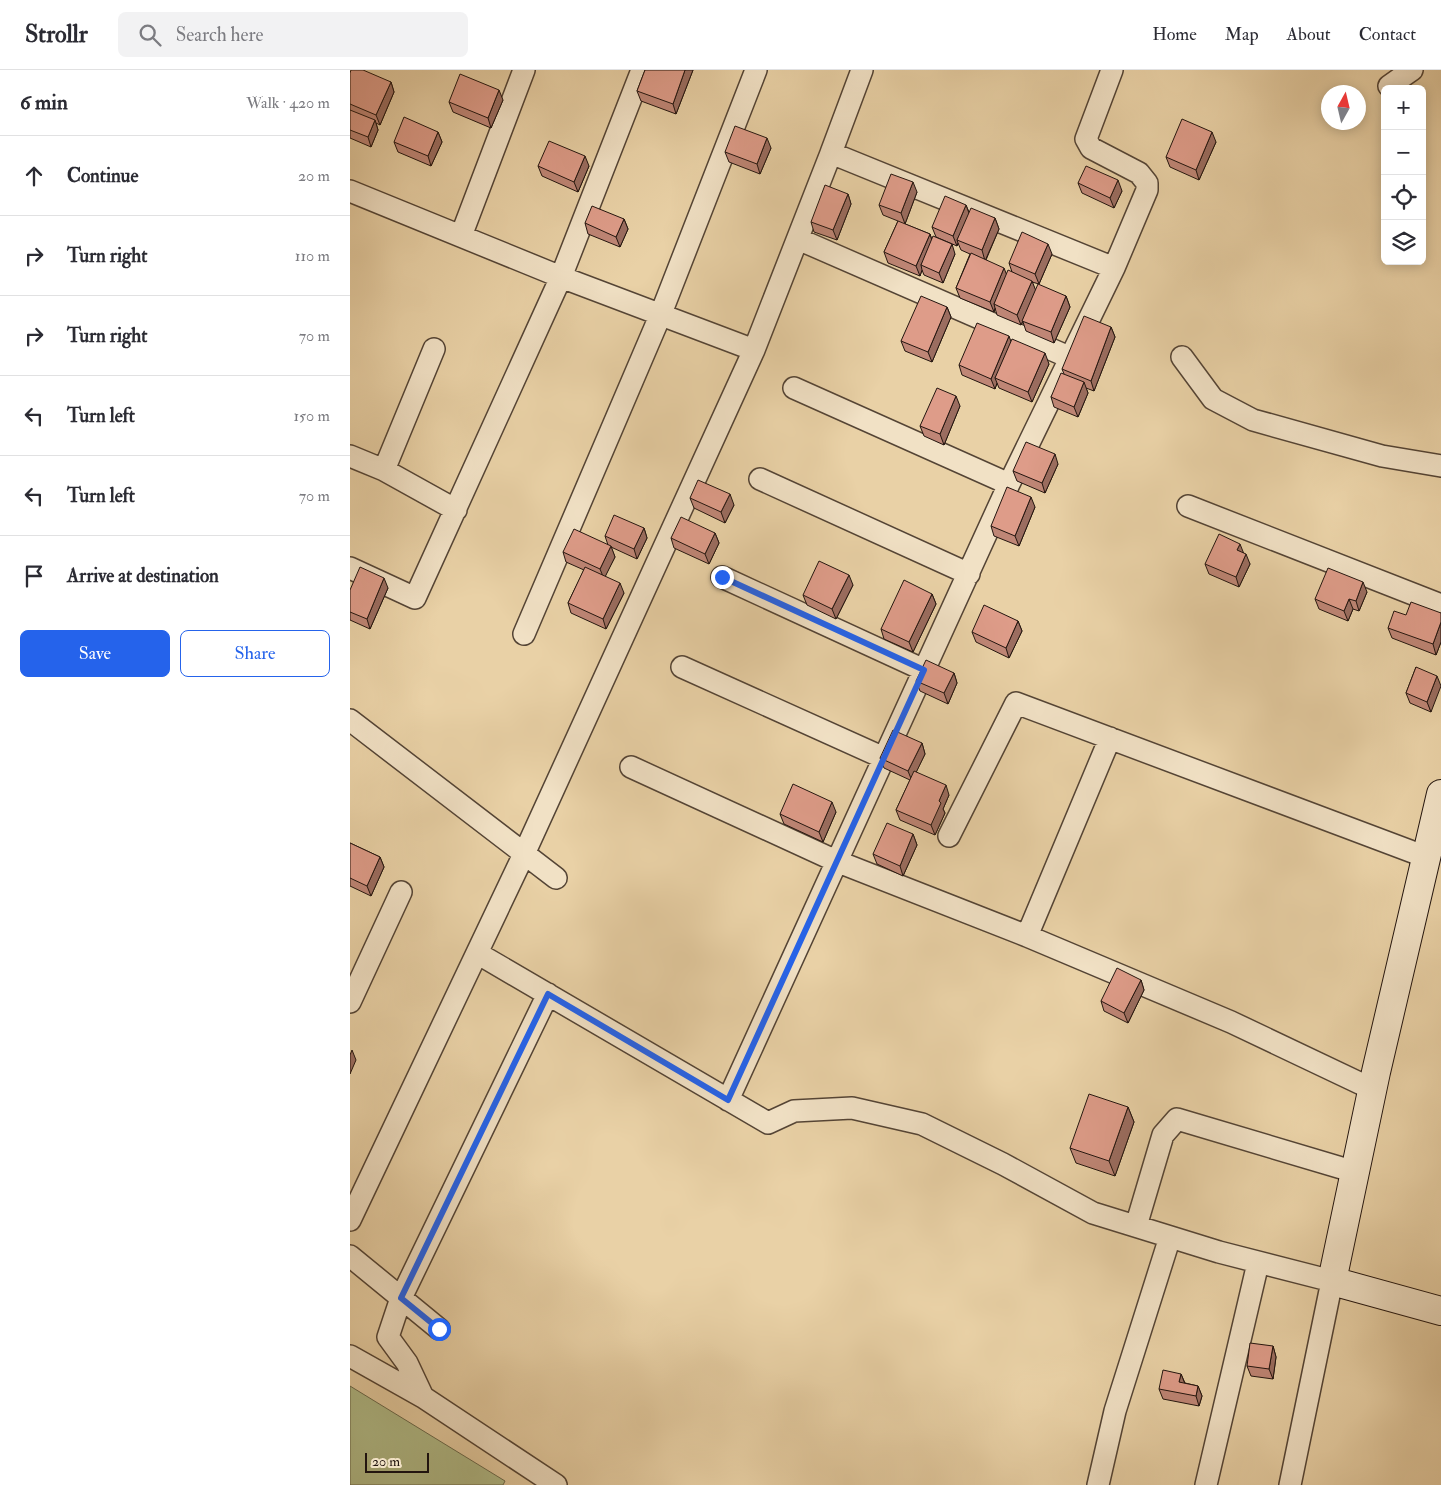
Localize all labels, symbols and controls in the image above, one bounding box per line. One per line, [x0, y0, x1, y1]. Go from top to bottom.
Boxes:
search box [118, 12, 468, 57]
text: Strollr [25, 19, 88, 50]
icon: search [136, 21, 164, 49]
text: Search here [176, 23, 264, 47]
text: Home [1152, 23, 1197, 46]
text: Map [1225, 23, 1259, 46]
text: About [1287, 23, 1331, 46]
text: Contact [1359, 23, 1416, 46]
north arrow [1321, 85, 1366, 130]
map controls [1381, 85, 1426, 265]
button: + [1381, 85, 1426, 130]
text: 6 min [20, 89, 68, 116]
text: Walk · 420 m [246, 93, 330, 113]
button: − [1381, 130, 1426, 175]
icon: ahead [20, 162, 48, 190]
text: Continue [67, 164, 138, 188]
text: 20 m [298, 166, 330, 186]
button: locate [1381, 175, 1426, 220]
button: layers [1381, 220, 1426, 265]
icon: right [20, 242, 48, 270]
text: Turn right [67, 244, 147, 268]
text: 110 m [295, 246, 330, 266]
icon: right [20, 322, 48, 350]
text: Turn right [67, 324, 147, 348]
text: 70 m [299, 326, 330, 346]
icon: left [20, 402, 48, 430]
text: Turn left [67, 404, 135, 428]
text: 150 m [293, 406, 330, 426]
icon: left [20, 482, 48, 510]
text: Turn left [67, 484, 135, 508]
text: 70 m [299, 486, 330, 506]
icon: arrive [20, 562, 48, 590]
text: Arrive at destination [67, 564, 219, 588]
route end [711, 566, 734, 589]
button: Save [20, 630, 170, 677]
button: Share [180, 630, 330, 677]
route start [428, 1318, 451, 1341]
scale bar [365, 1450, 429, 1473]
text: 20 m [372, 1453, 400, 1470]

